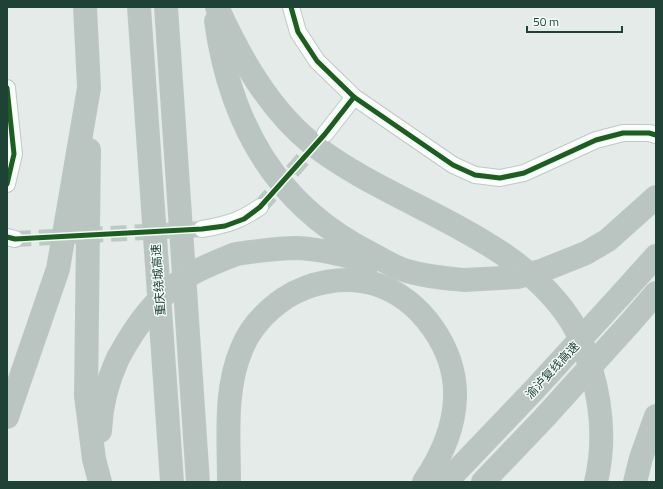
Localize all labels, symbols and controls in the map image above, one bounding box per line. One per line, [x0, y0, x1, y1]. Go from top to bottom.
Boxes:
scale bar [527, 8, 622, 34]
text: 50 m [533, 12, 559, 31]
street label: 重庆绕城高速 [146, 243, 170, 317]
street label: 渝泸复线高速 [520, 337, 584, 403]

